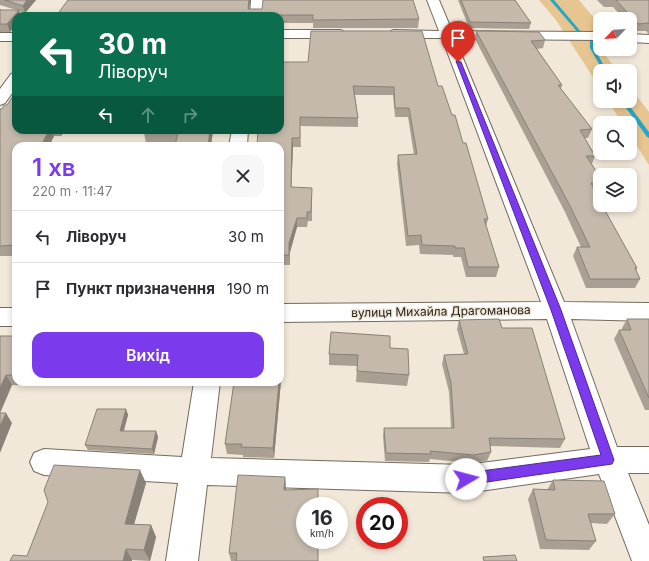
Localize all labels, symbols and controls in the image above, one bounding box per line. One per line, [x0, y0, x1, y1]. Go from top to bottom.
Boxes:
north arrow [593, 12, 637, 56]
map controls [593, 12, 637, 212]
pin [441, 21, 475, 62]
text: 30 m [98, 27, 167, 61]
icon: arrive [447, 27, 469, 49]
icon: left [32, 28, 84, 80]
text: Ліворуч [98, 61, 168, 82]
button: sound [593, 64, 637, 108]
icon: left [95, 104, 117, 126]
icon: ahead [137, 104, 159, 126]
icon: right [179, 104, 201, 126]
button: search [593, 116, 637, 160]
text: 1 хв [32, 153, 76, 182]
button: close [222, 155, 264, 197]
button: layers [593, 168, 637, 212]
text: 220 m · 11:47 [32, 183, 112, 199]
icon: left [32, 226, 54, 248]
text: Ліворуч [66, 227, 126, 246]
text: 30 m [228, 227, 264, 246]
icon: arrive [32, 278, 54, 300]
text: Пункт призначення [66, 279, 215, 298]
text: 190 m [227, 279, 269, 298]
street label: вулиця Михайла Драгоманова [351, 302, 531, 320]
button: Вихід [32, 332, 264, 378]
position arrow [445, 458, 487, 500]
speed limit sign: 20 [356, 497, 408, 549]
text: 16 [311, 506, 333, 530]
text: km/h [310, 527, 334, 539]

